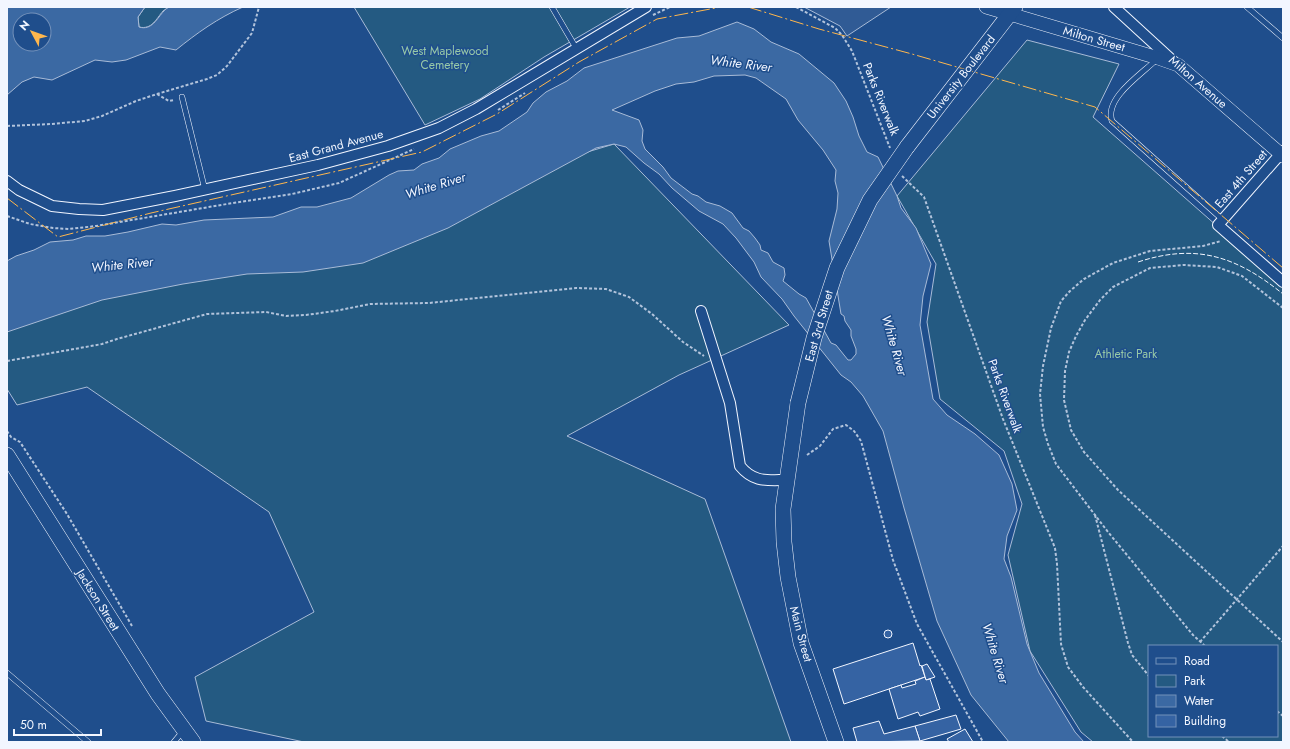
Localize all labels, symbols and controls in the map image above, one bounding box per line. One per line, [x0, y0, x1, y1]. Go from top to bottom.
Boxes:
north arrow [12, 12, 52, 52]
text: N [16, 17, 33, 34]
street label: Milton Street [1061, 22, 1127, 56]
street label: University Boulevard [922, 31, 1000, 123]
park label: West Maplewood Cemetery [401, 42, 489, 74]
water label: White River [709, 50, 774, 77]
street label: Milton Avenue [1165, 51, 1231, 113]
street label: Parks Riverwalk [858, 60, 904, 139]
street label: East Grand Avenue [287, 125, 385, 167]
street label: East 4th Street [1211, 146, 1272, 212]
water label: White River [403, 167, 468, 204]
water label: White River [90, 252, 155, 277]
street label: East 3rd Street [800, 288, 838, 364]
water label: White River [877, 313, 912, 378]
park label: Athletic Park [1095, 345, 1158, 363]
street label: Parks Riverwalk [983, 357, 1027, 436]
street label: Jackson Street [71, 564, 124, 634]
street label: Main Street [785, 604, 817, 664]
water label: White River [977, 621, 1014, 686]
legend [1148, 645, 1278, 737]
text: Road [1184, 652, 1210, 670]
text: Park [1184, 672, 1206, 690]
text: Water [1184, 692, 1215, 710]
scale bar [14, 711, 101, 737]
text: Building [1184, 712, 1226, 730]
text: 50 m [20, 716, 47, 734]

